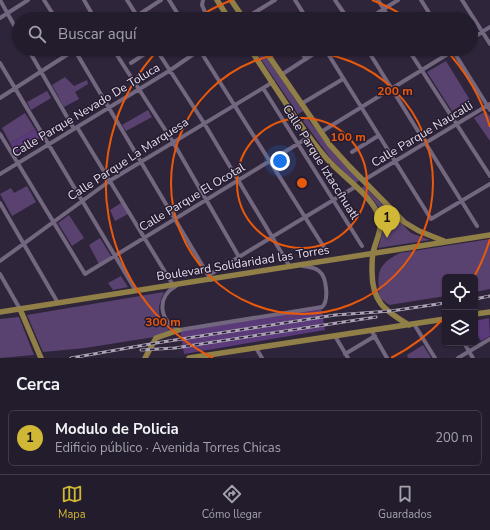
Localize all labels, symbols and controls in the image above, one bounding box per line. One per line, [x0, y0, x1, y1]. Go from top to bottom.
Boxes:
search box [12, 12, 478, 56]
icon: search [26, 23, 48, 45]
text: Buscar aquí [58, 24, 136, 44]
street label: Calle Parque Nevado De Toluca [9, 59, 163, 161]
text: 200 m [377, 83, 413, 99]
street label: Calle Parque Naucalli [368, 97, 476, 171]
street label: Calle Parque Iztaccíhuatl [279, 102, 363, 223]
street label: Calle Parque La Marquesa [65, 114, 191, 204]
text: 100 m [330, 129, 366, 145]
your location [270, 151, 290, 171]
street label: Calle Parque El Ocotal [136, 159, 248, 235]
centre of rings [295, 176, 309, 190]
pin: 1 [374, 205, 400, 238]
street label: Boulevard Solidaridad las Torres [155, 241, 331, 285]
map controls [442, 274, 478, 346]
button: locate [442, 274, 478, 310]
button: layers [442, 310, 478, 346]
text: 300 m [145, 314, 181, 330]
text: Cerca [16, 373, 60, 396]
text: Modulo de Policia [55, 419, 179, 439]
text: 1 [26, 429, 34, 447]
text: 200 m [435, 429, 473, 447]
text: Edificio público · Avenida Torres Chicas [55, 439, 281, 457]
tab: Mapa [58, 483, 86, 522]
tab: Cómo llegar [202, 483, 262, 522]
tab: Guardados [378, 483, 432, 522]

